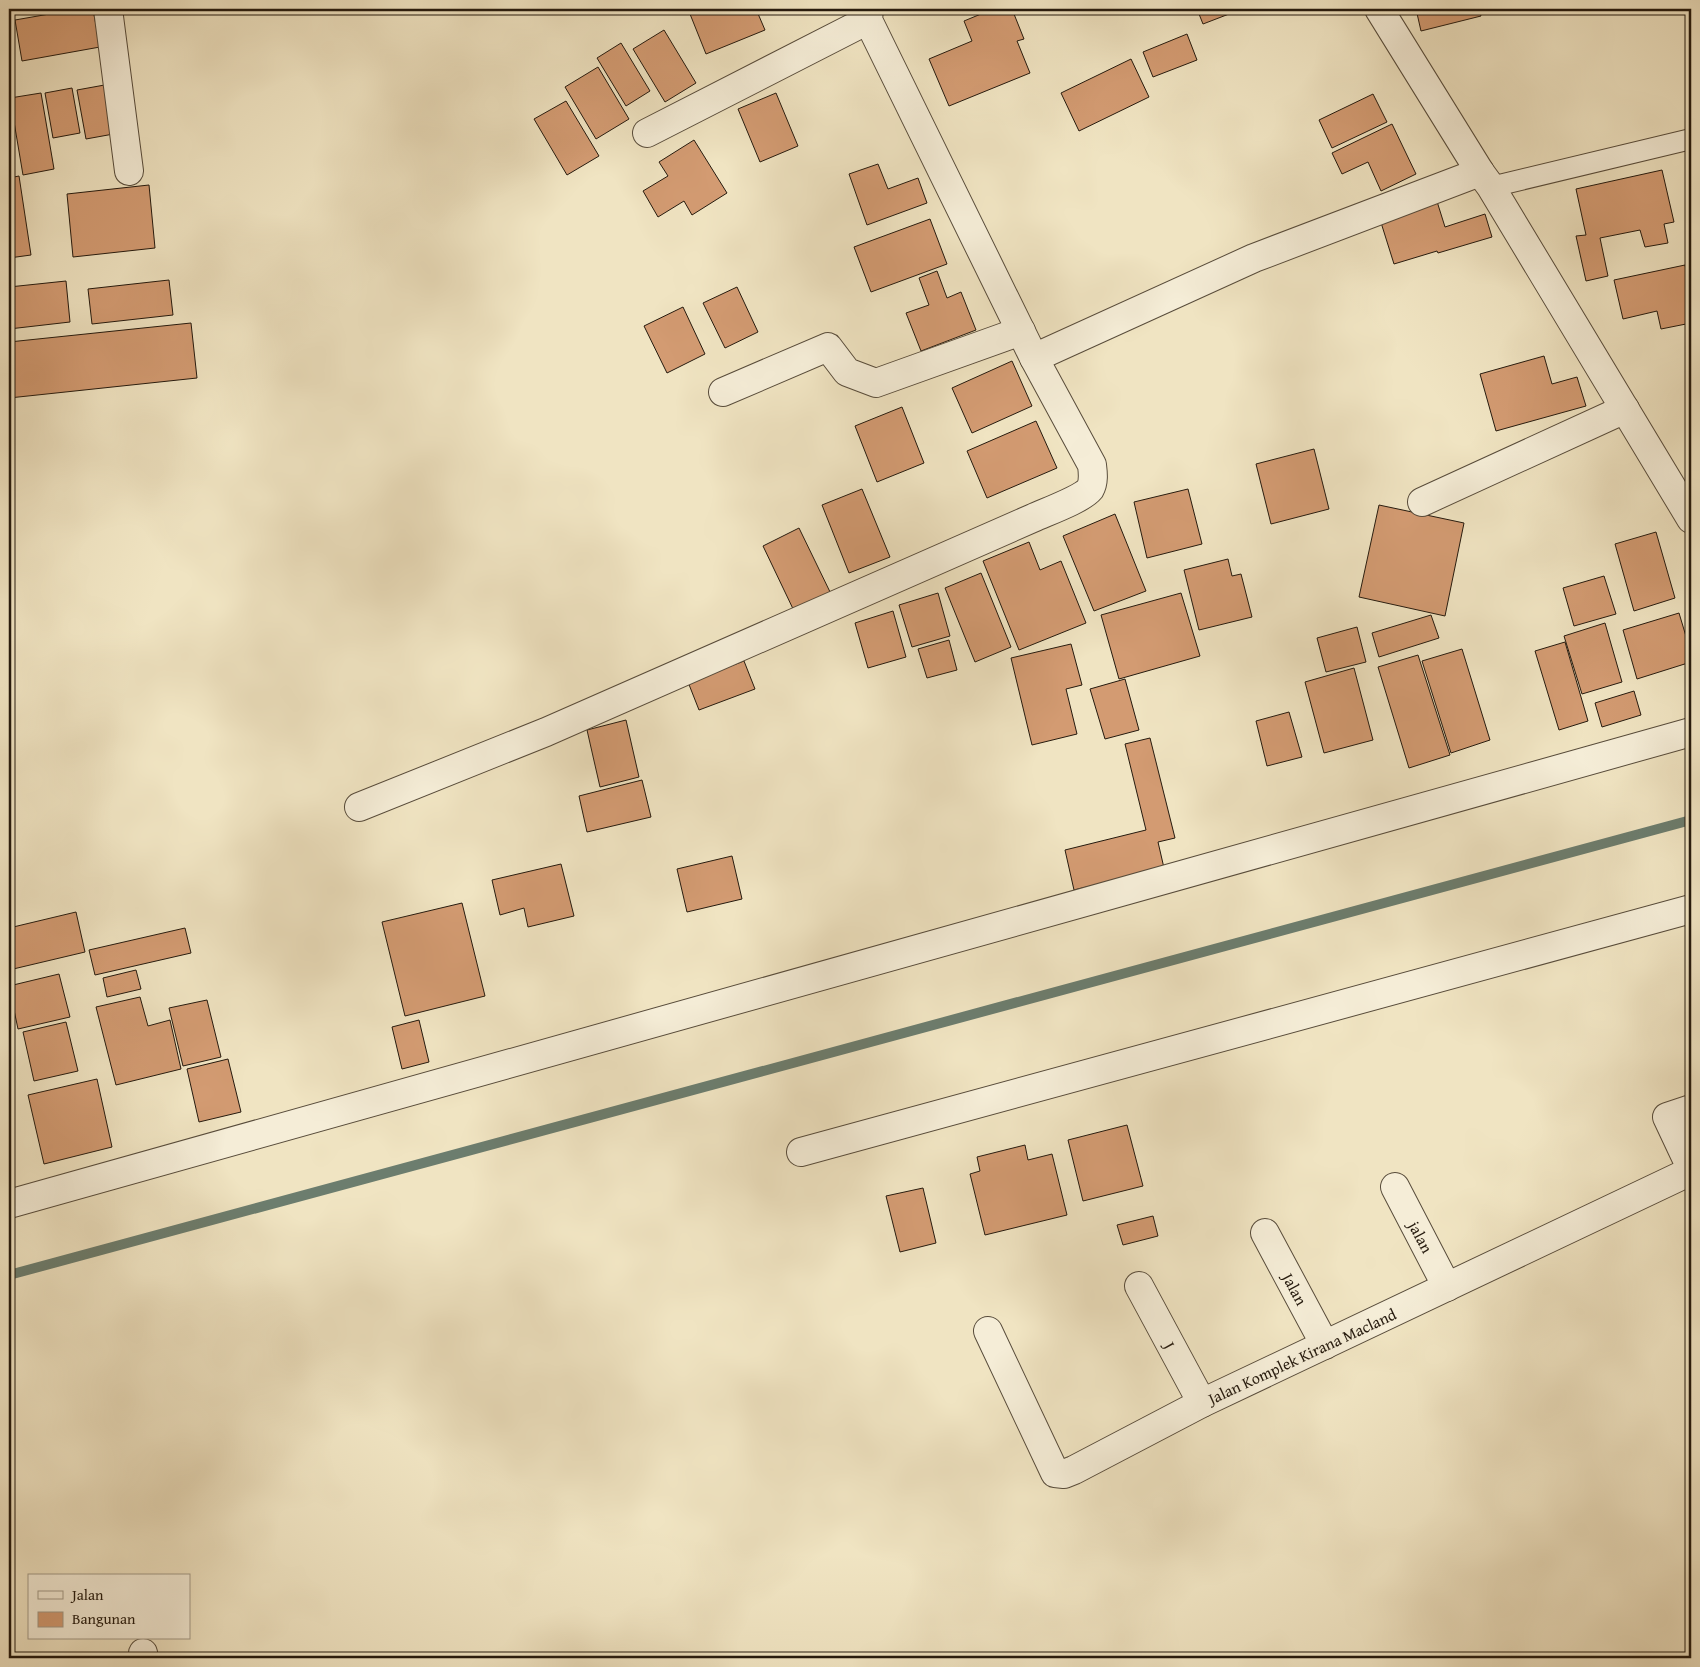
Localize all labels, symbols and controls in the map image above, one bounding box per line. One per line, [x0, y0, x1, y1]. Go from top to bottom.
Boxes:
street label: jalan [1402, 1215, 1439, 1257]
street label: Jalan [1276, 1267, 1313, 1309]
street label: Jalan Komplek Kirana Macland [1202, 1302, 1401, 1411]
street label: J [1157, 1335, 1182, 1353]
legend [28, 1574, 190, 1640]
text: Jalan [70, 1584, 104, 1605]
text: Bangunan [72, 1608, 136, 1629]

